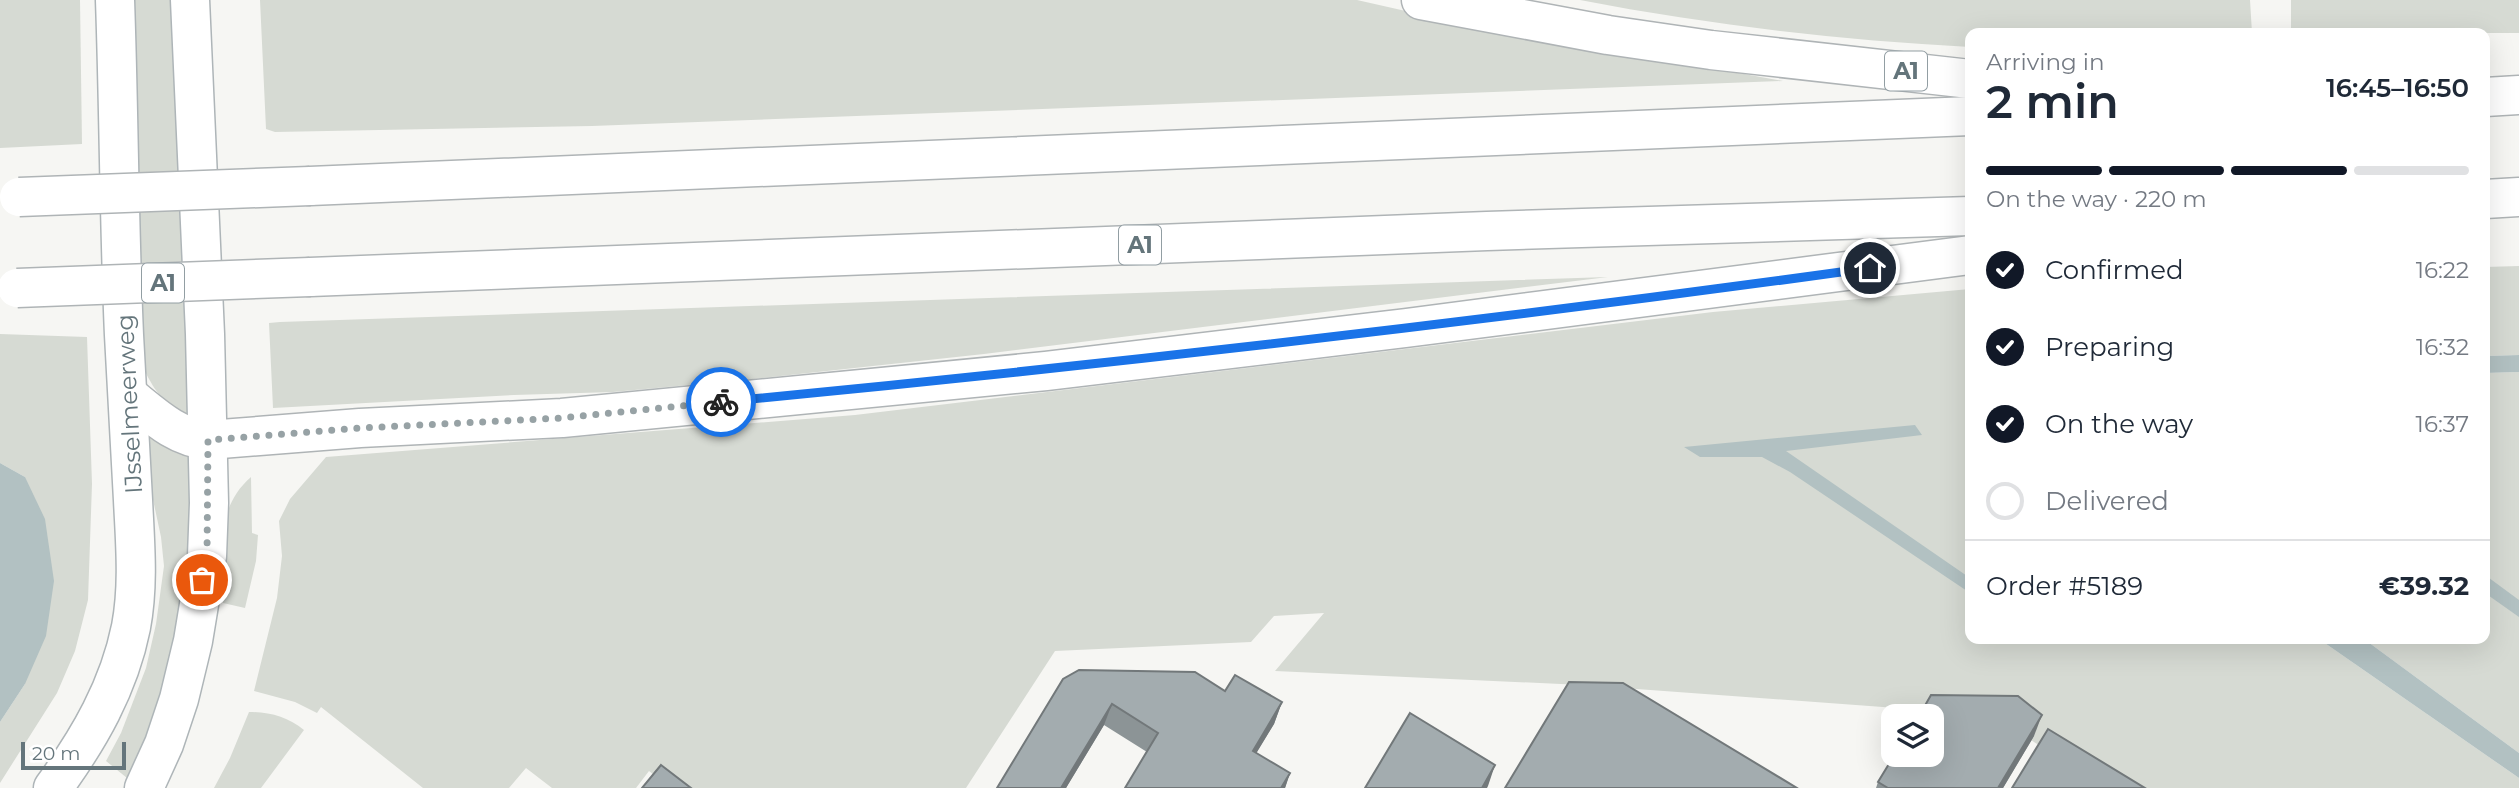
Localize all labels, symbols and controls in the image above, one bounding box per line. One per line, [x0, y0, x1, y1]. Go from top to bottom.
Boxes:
text: Arriving in [1986, 48, 2105, 76]
road number: A1 [1885, 52, 1927, 90]
text: 16:45–16:50 [2326, 72, 2469, 104]
text: 2 min [1986, 73, 2119, 130]
text: On the way · 220 m [1986, 185, 2207, 213]
road number: A1 [1119, 226, 1161, 264]
pin [1840, 238, 1900, 298]
icon: home [1851, 249, 1889, 287]
icon: check [1986, 251, 2024, 289]
text: Confirmed [2045, 254, 2184, 286]
text: 16:22 [2416, 256, 2469, 284]
road number: A1 [142, 264, 184, 302]
street label: IJsselmeerweg [110, 313, 148, 495]
icon: check [1986, 328, 2024, 366]
text: Preparing [2045, 331, 2174, 363]
text: 16:32 [2416, 333, 2469, 361]
courier [686, 367, 756, 437]
icon: bike [702, 383, 740, 421]
icon: check [1986, 405, 2024, 443]
text: On the way [2045, 408, 2193, 440]
text: 16:37 [2416, 410, 2469, 438]
text: Delivered [2045, 485, 2169, 517]
pin [172, 550, 232, 610]
icon: bag [183, 561, 221, 599]
text: Order #5189 [1986, 570, 2143, 602]
text: €39.32 [2379, 570, 2469, 602]
map controls [1881, 704, 1944, 767]
button: layers [1881, 704, 1944, 767]
scale bar [21, 739, 126, 771]
text: 20 m [32, 742, 80, 765]

